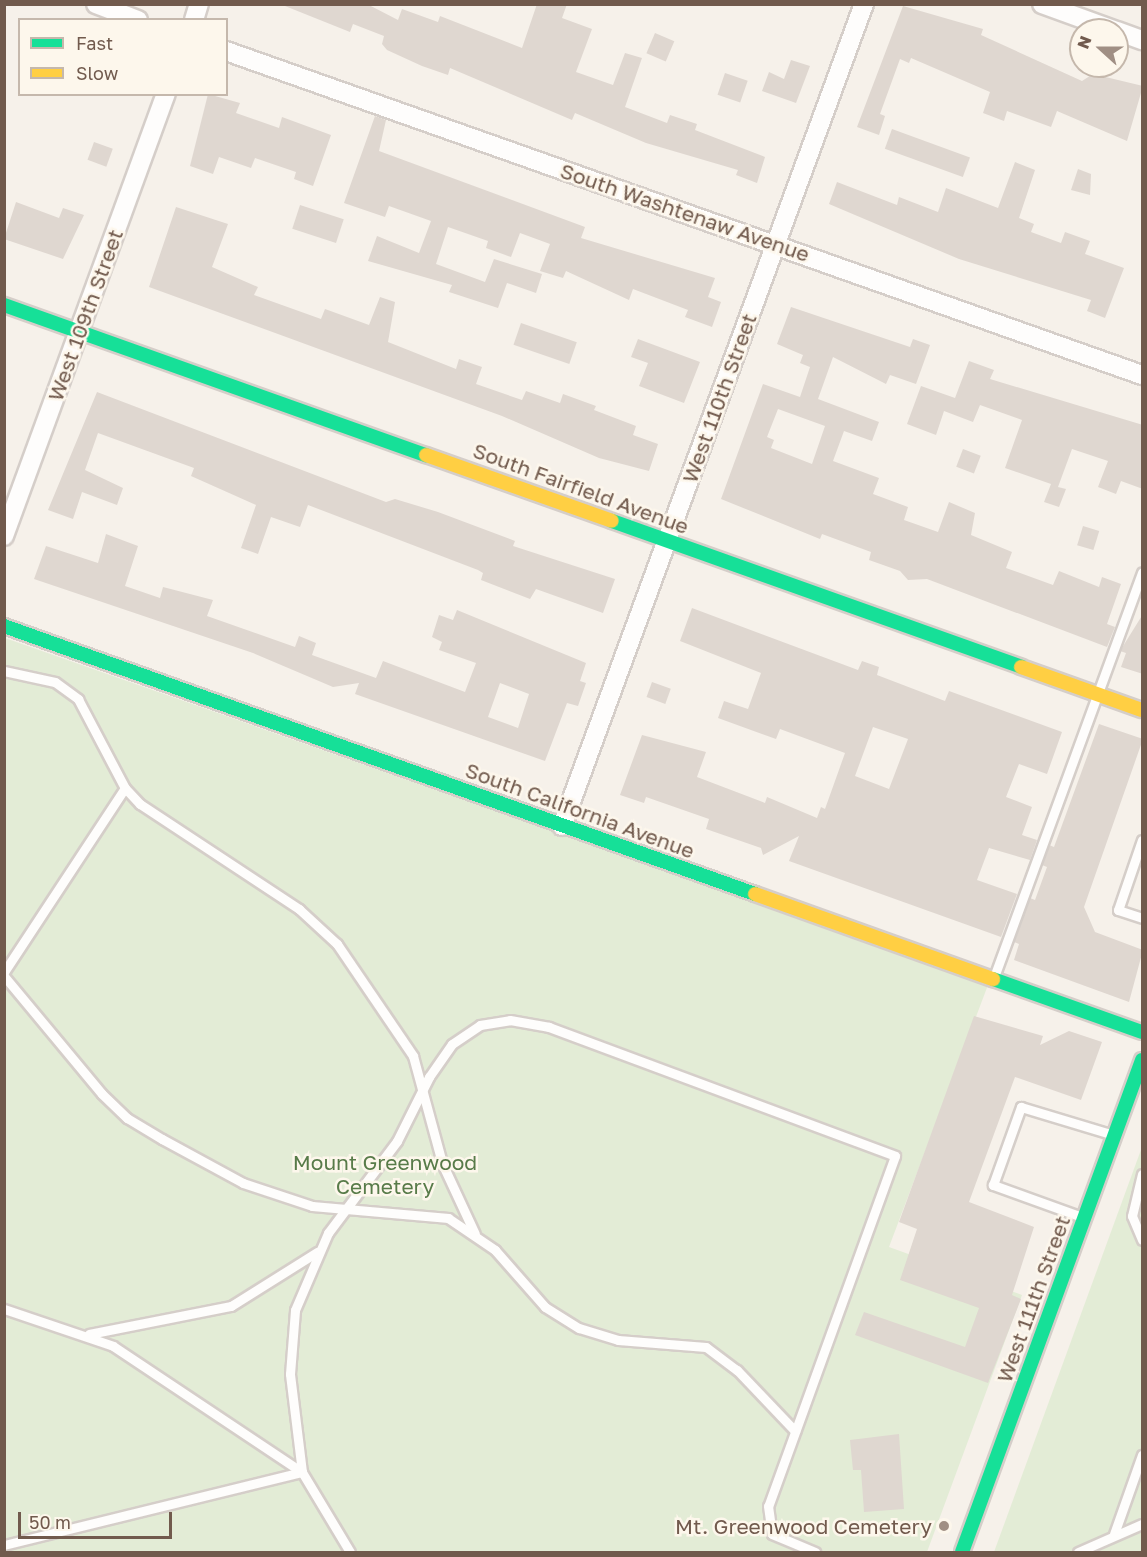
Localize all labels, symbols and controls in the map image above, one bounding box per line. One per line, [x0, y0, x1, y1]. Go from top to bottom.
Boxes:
legend [18, 18, 228, 96]
north arrow [1069, 18, 1129, 78]
text: Fast [76, 32, 113, 54]
text: N [1073, 33, 1096, 52]
text: Slow [76, 62, 118, 84]
street label: South Washtenaw Avenue [557, 157, 813, 267]
street label: West 109th Street [42, 226, 128, 404]
street label: West 110th Street [677, 310, 761, 486]
street label: South Fairfield Avenue [470, 437, 692, 539]
street label: South California Avenue [462, 757, 698, 863]
park label: Mount Greenwood Cemetery [293, 1149, 477, 1199]
street label: West 111th Street [991, 1212, 1075, 1386]
scale bar [21, 1500, 176, 1538]
text: 50 m [29, 1511, 71, 1533]
place label: Mt. Greenwood Cemetery [675, 1513, 932, 1539]
marker: Mt. Greenwood Cemetery [937, 1519, 951, 1533]

